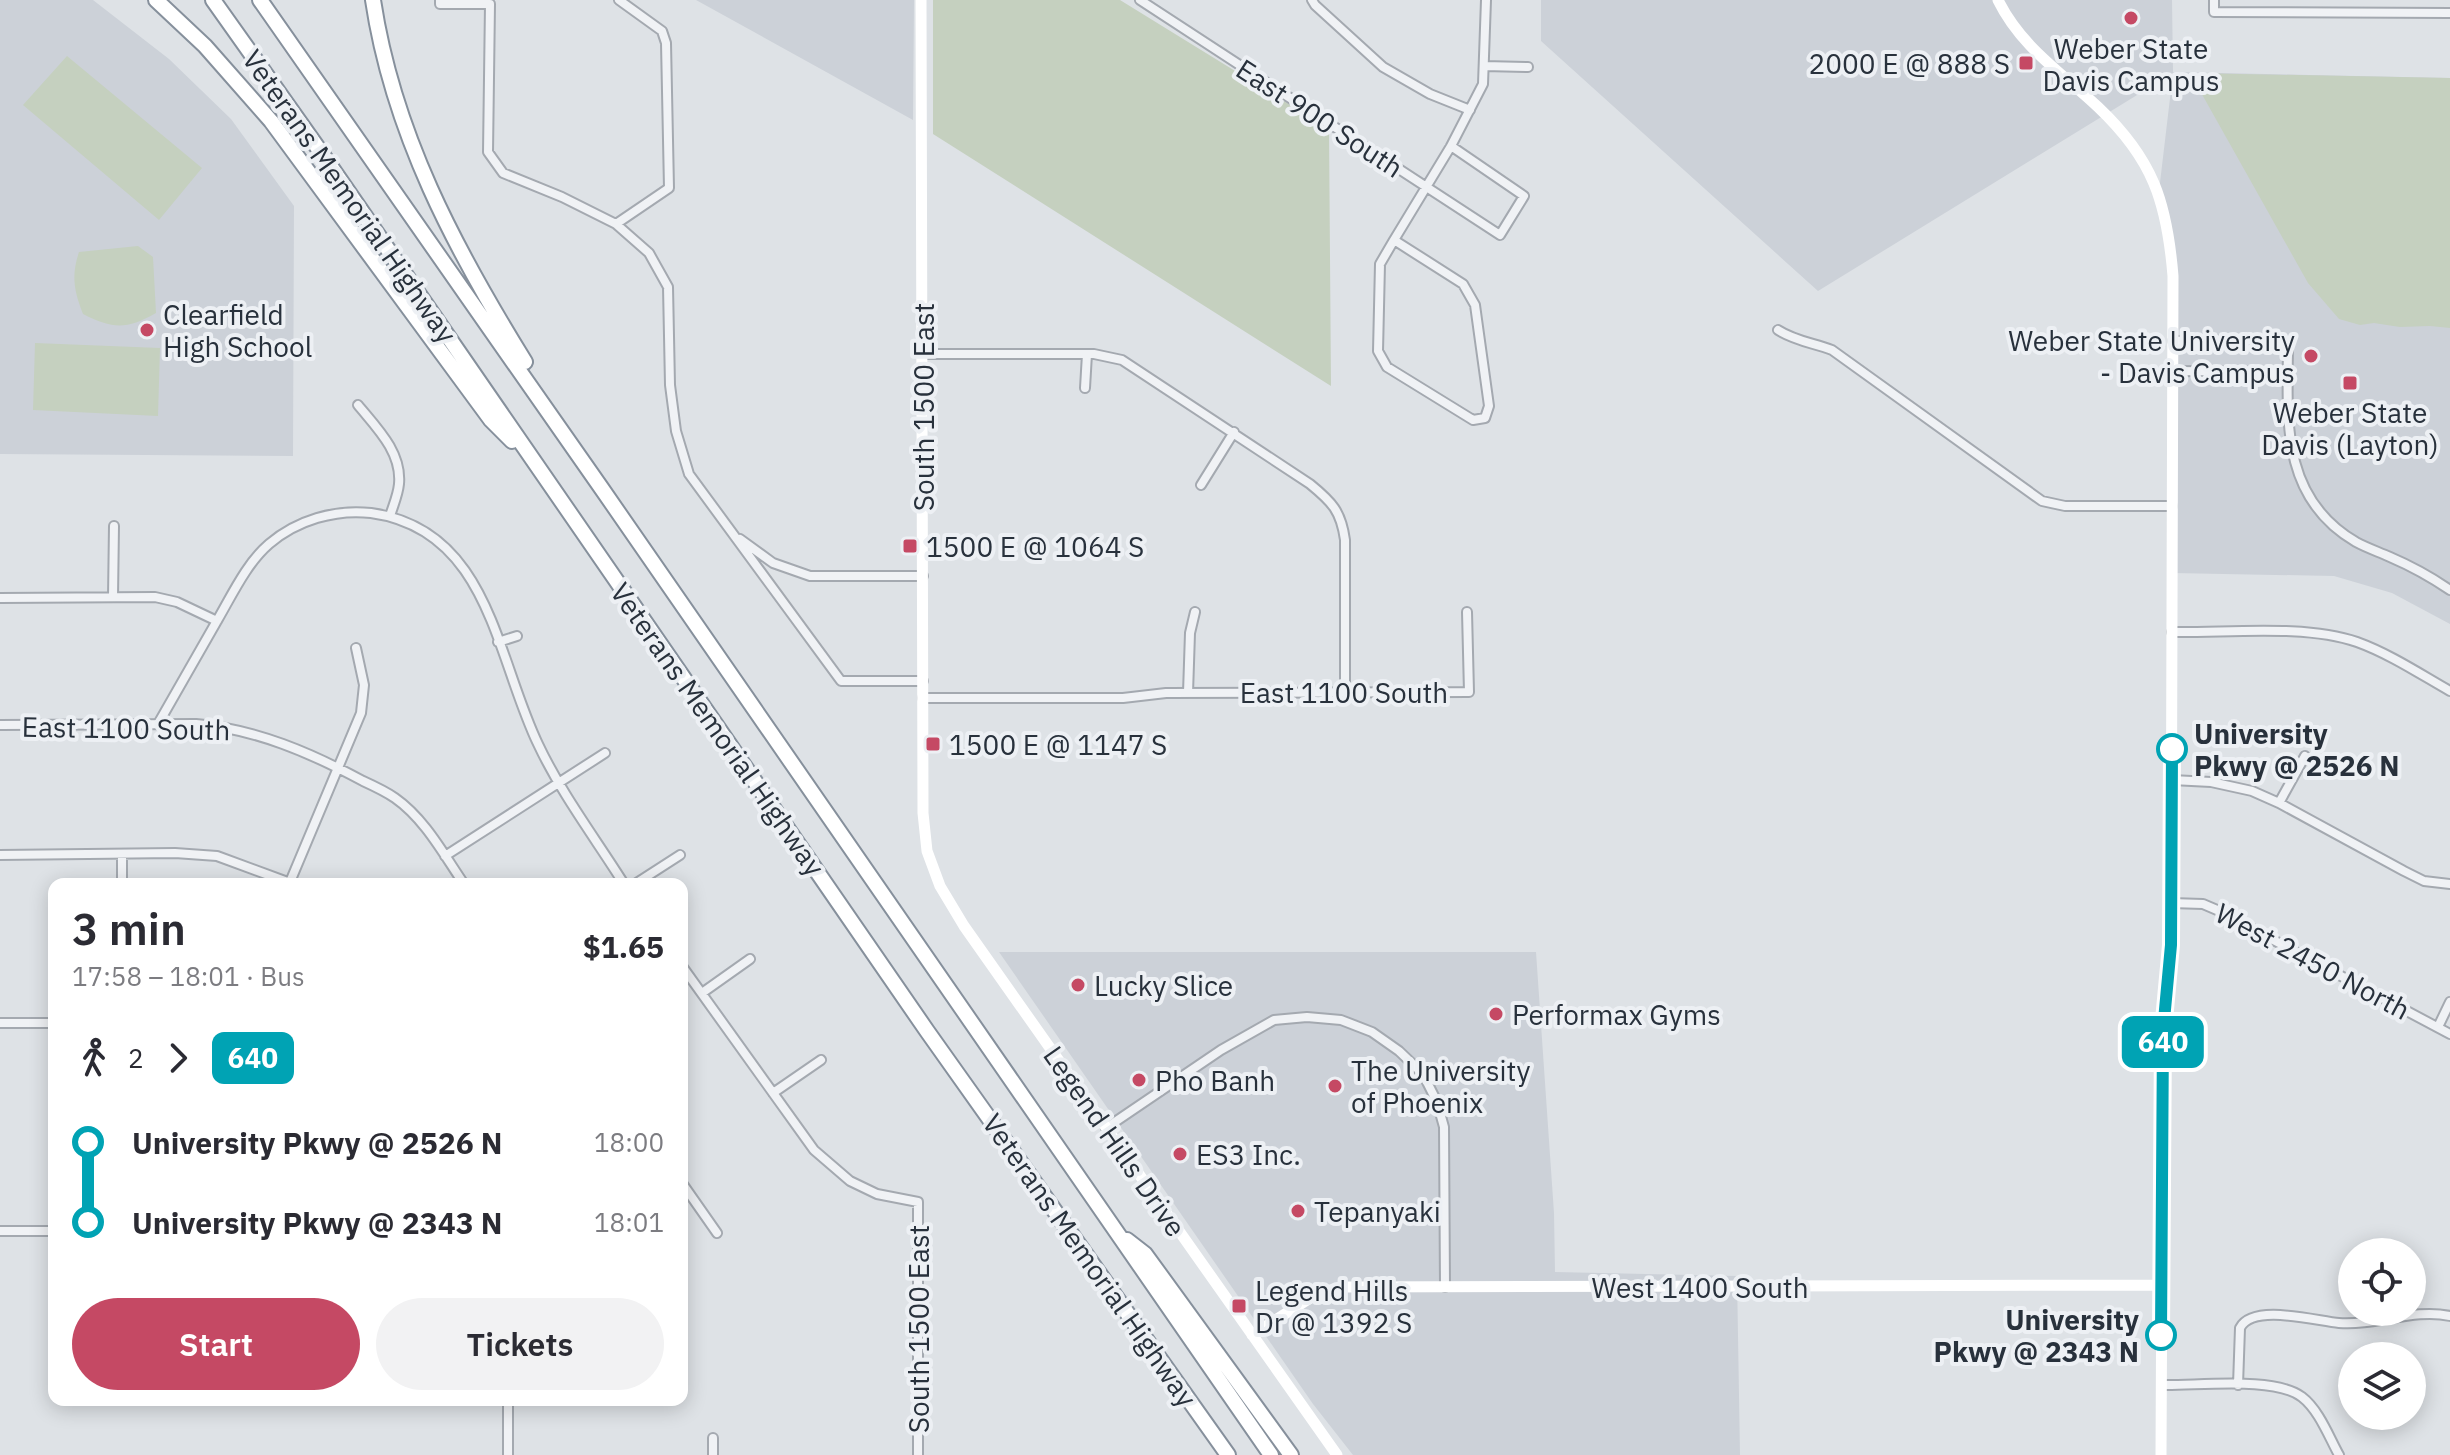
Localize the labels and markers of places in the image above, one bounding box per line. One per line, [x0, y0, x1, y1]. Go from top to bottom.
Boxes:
marker: Weber State Davis Campus [2122, 9, 2140, 27]
place label: Weber State Davis Campus [2042, 30, 2220, 99]
place label: 2000 E @ 888 S [1808, 45, 2010, 82]
marker: 2000 E @ 888 S [2017, 54, 2035, 72]
place label: Clearfield High School [163, 296, 312, 365]
marker: Clearfield High School [138, 321, 156, 339]
place label: Weber State University - Davis Campus [2008, 322, 2295, 391]
marker: Weber State University - Davis Campus [2302, 347, 2320, 365]
marker: Weber State Davis (Layton) [2341, 374, 2359, 392]
place label: Weber State Davis (Layton) [2261, 394, 2439, 463]
place label: 1500 E @ 1064 S [926, 528, 1144, 565]
marker: 1500 E @ 1064 S [901, 537, 919, 555]
place label: University Pkwy @ 2526 N [2194, 715, 2399, 784]
place label: 1500 E @ 1147 S [949, 726, 1167, 763]
marker: University Pkwy @ 2526 N [2157, 734, 2187, 764]
marker: 1500 E @ 1147 S [924, 735, 942, 753]
place label: Lucky Slice [1094, 967, 1233, 1004]
marker: Lucky Slice [1069, 976, 1087, 994]
place label: Performax Gyms [1512, 996, 1721, 1033]
marker: Performax Gyms [1487, 1005, 1505, 1023]
place label: The University of Phoenix [1351, 1052, 1530, 1121]
place label: Pho Banh [1155, 1062, 1275, 1099]
marker: Pho Banh [1130, 1071, 1148, 1089]
marker: The University of Phoenix [1326, 1077, 1344, 1095]
place label: ES3 Inc. [1196, 1136, 1301, 1173]
marker: ES3 Inc. [1171, 1145, 1189, 1163]
place label: Tepanyaki [1314, 1193, 1441, 1230]
marker: Tepanyaki [1289, 1202, 1307, 1220]
place label: Legend Hills Dr @ 1392 S [1255, 1272, 1412, 1341]
marker: Legend Hills Dr @ 1392 S [1230, 1297, 1248, 1315]
place label: University Pkwy @ 2343 N [1934, 1301, 2139, 1370]
marker: University Pkwy @ 2343 N [2146, 1320, 2176, 1350]

